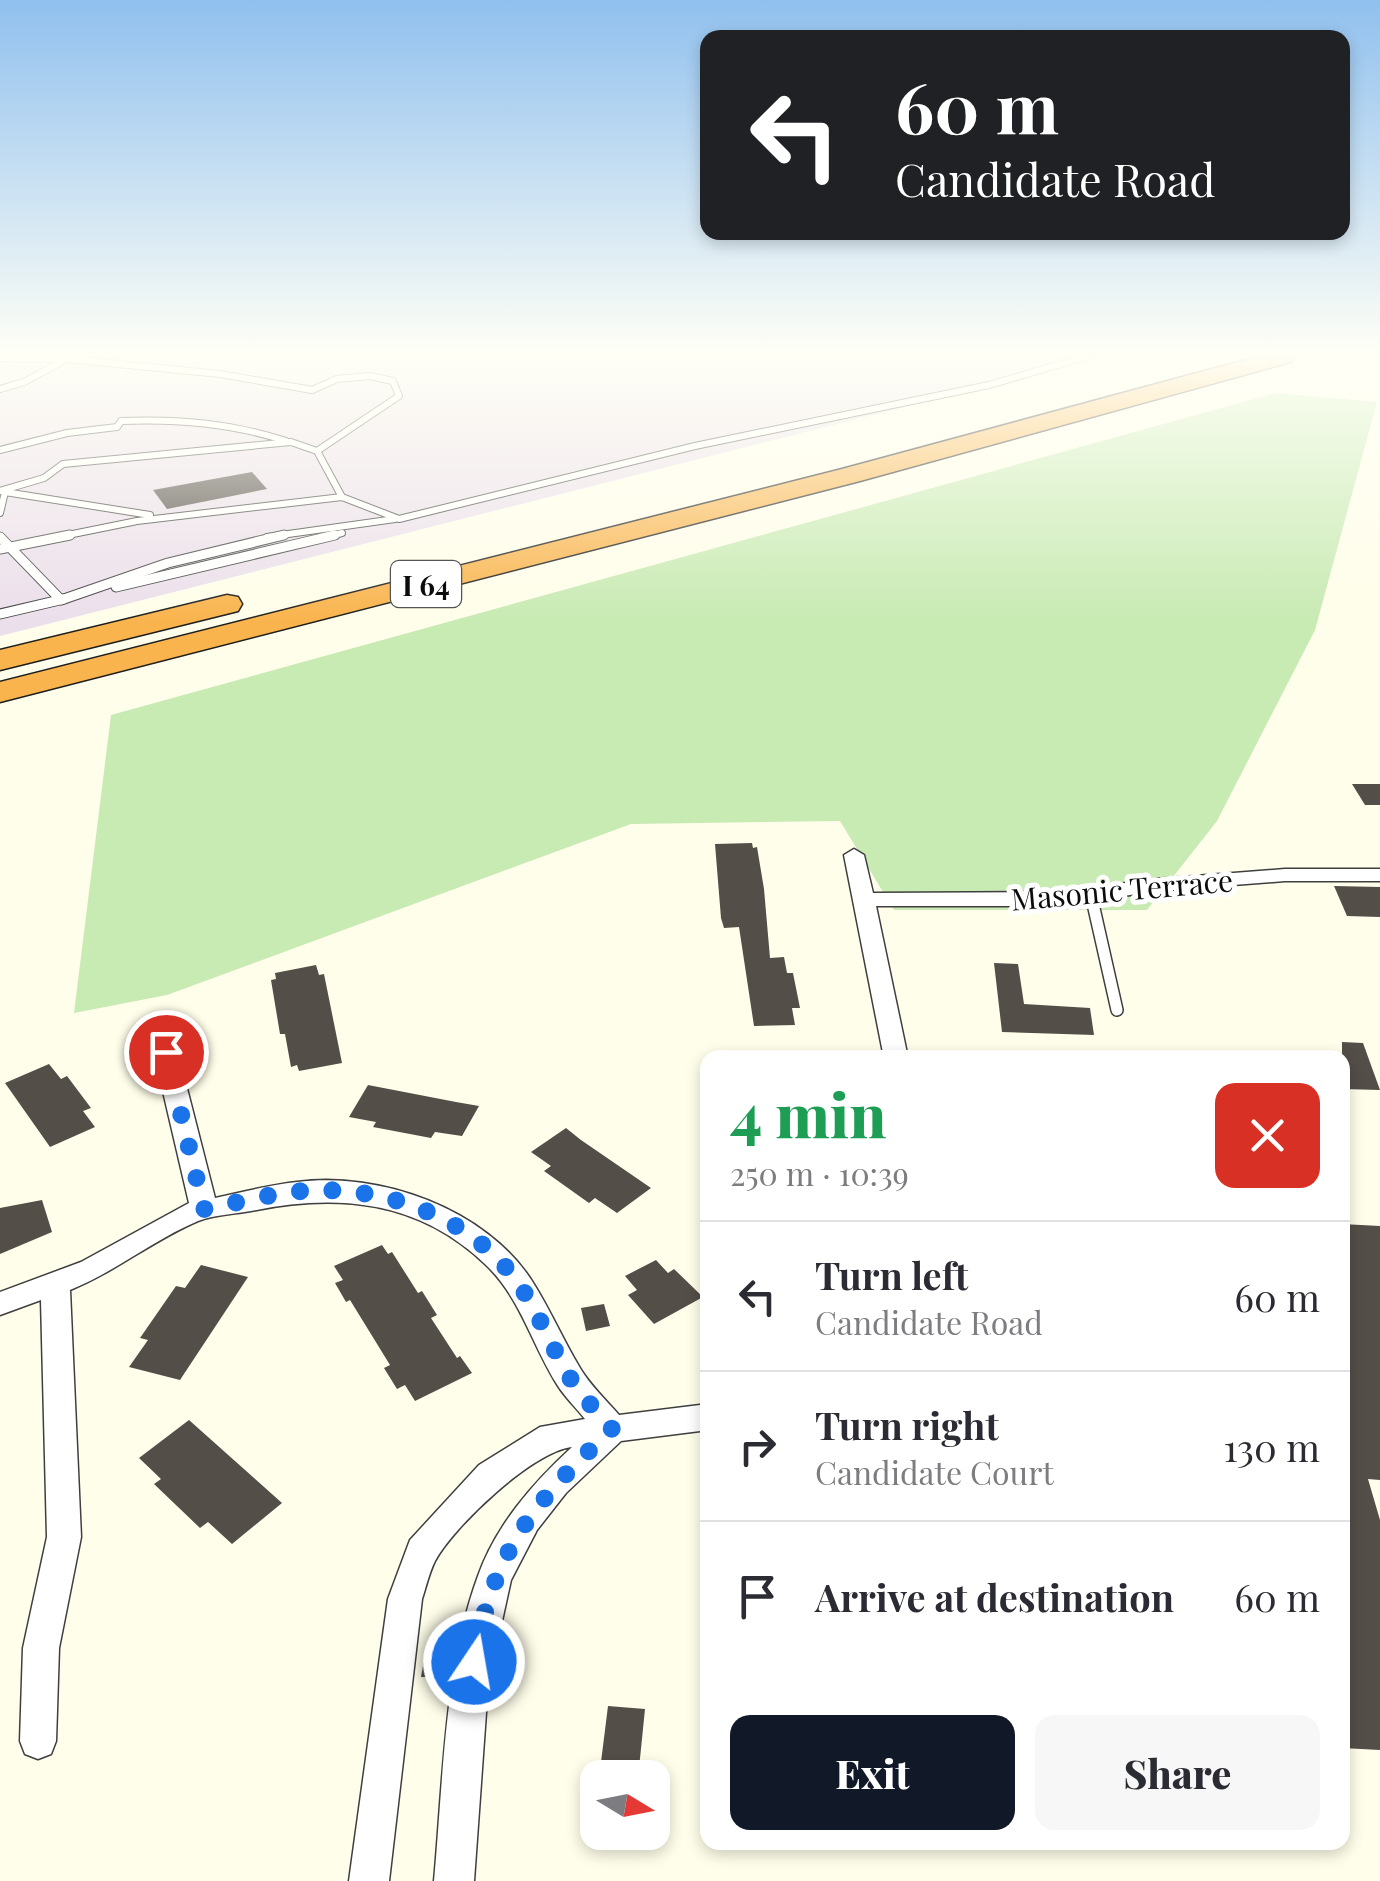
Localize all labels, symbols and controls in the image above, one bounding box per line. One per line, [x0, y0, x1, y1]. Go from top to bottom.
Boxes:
text: 60 m [895, 58, 1059, 152]
icon: left [730, 70, 860, 200]
text: Candidate Road [895, 148, 1215, 208]
road number: I 64 [391, 561, 461, 607]
street label: Masonic Terrace [1009, 859, 1235, 919]
pin [124, 1010, 209, 1095]
icon: arrive [139, 1025, 194, 1080]
text: 4 min [730, 1073, 886, 1153]
button: close [1215, 1083, 1320, 1188]
text: 250 m · 10:39 [730, 1151, 909, 1194]
text: Turn left [815, 1249, 968, 1300]
icon: left [730, 1269, 785, 1324]
text: 60 m [1234, 1271, 1320, 1322]
text: Candidate Road [815, 1300, 1043, 1343]
text: Turn right [815, 1399, 999, 1450]
icon: right [730, 1419, 785, 1474]
text: 130 m [1223, 1421, 1320, 1472]
text: Candidate Court [815, 1450, 1054, 1493]
icon: arrive [730, 1569, 785, 1624]
text: Arrive at destination [815, 1571, 1174, 1622]
text: 60 m [1234, 1571, 1320, 1622]
position arrow [422, 1610, 526, 1714]
button: Exit [730, 1715, 1015, 1830]
button: Share [1035, 1715, 1320, 1830]
north arrow [580, 1760, 670, 1850]
map controls [580, 1760, 670, 1850]

